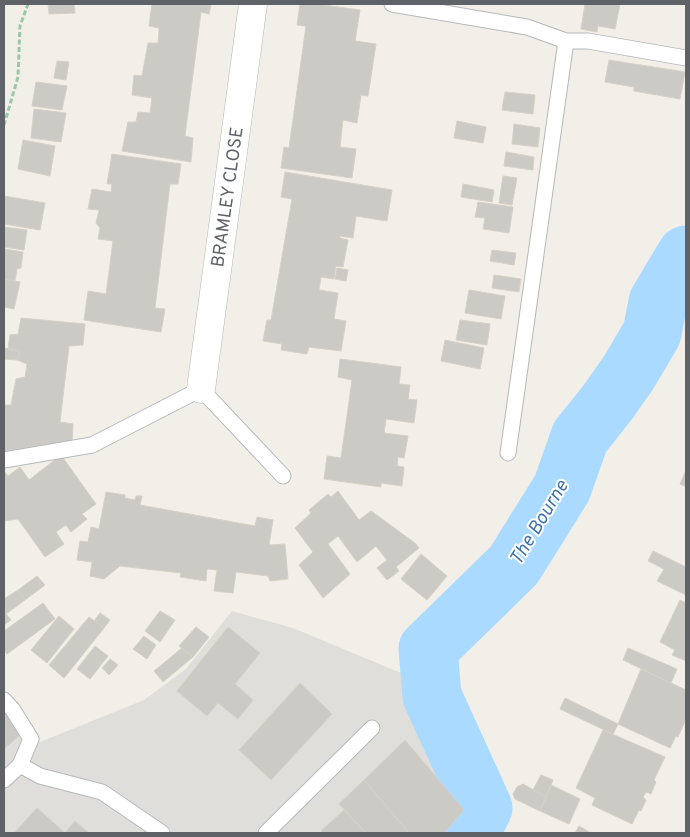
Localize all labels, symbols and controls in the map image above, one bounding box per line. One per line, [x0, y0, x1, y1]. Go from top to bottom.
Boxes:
street label: BRAMLEY CLOSE [207, 126, 250, 269]
water label: The Bourne [505, 476, 575, 570]

